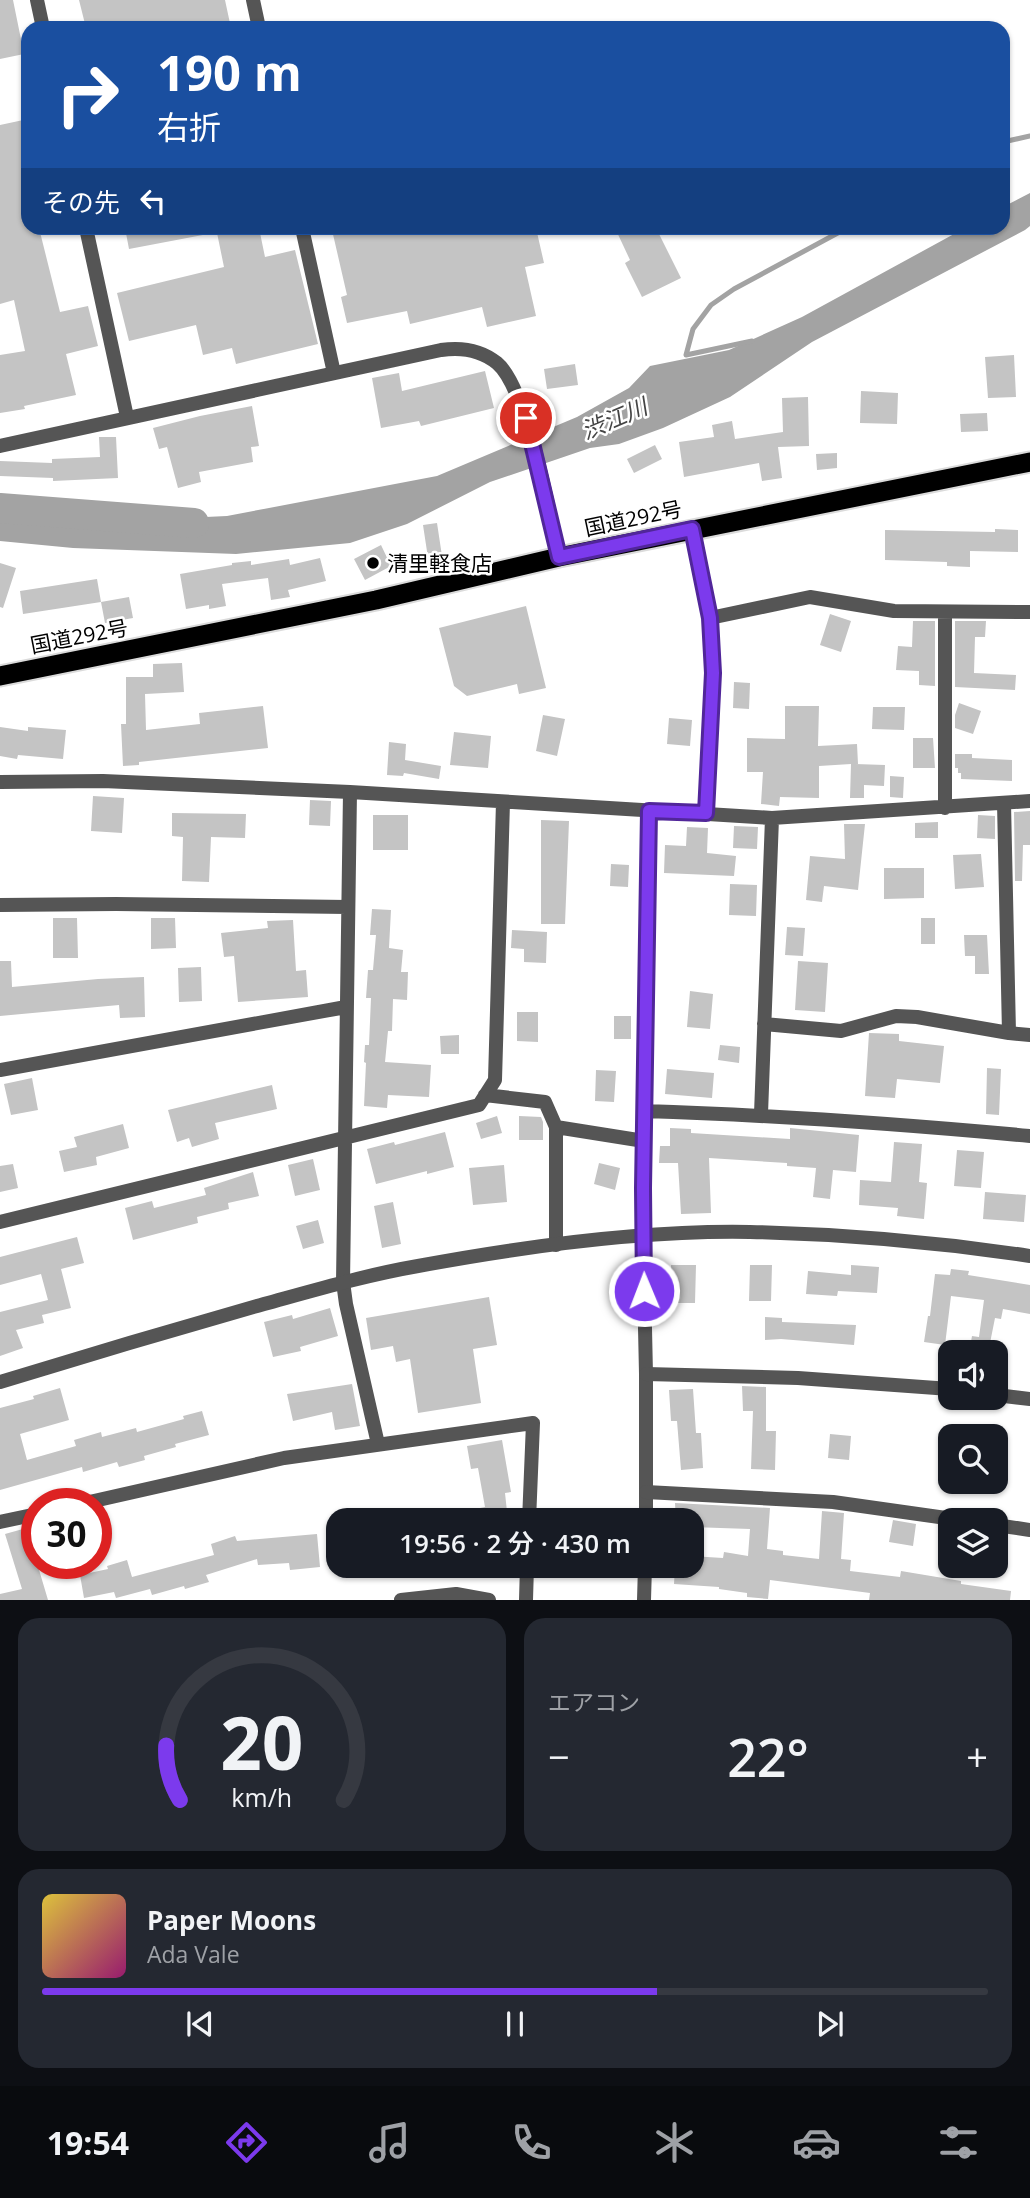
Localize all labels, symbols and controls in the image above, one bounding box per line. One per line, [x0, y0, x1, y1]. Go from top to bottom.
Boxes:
text: 190 m [157, 39, 302, 105]
icon: right [42, 49, 133, 140]
text: 右折 [157, 105, 221, 148]
icon: left [134, 182, 172, 220]
text: その先 [42, 184, 120, 220]
pin [496, 388, 556, 448]
water label: 渋江川 [576, 389, 655, 446]
icon: arrive [507, 399, 545, 437]
street label: 国道292号 [582, 494, 684, 542]
place label: 清里軽食店 [387, 549, 492, 577]
marker: 清里軽食店 [365, 555, 381, 571]
street label: 国道292号 [28, 613, 130, 659]
position arrow [607, 1254, 681, 1328]
map controls [938, 1340, 1008, 1578]
button: sound [938, 1340, 1008, 1410]
button: search [938, 1424, 1008, 1494]
speed limit sign: 30 [21, 1488, 112, 1579]
button: layers [938, 1508, 1008, 1578]
text: 19:56 · 2 分 · 430 m [399, 1525, 631, 1561]
text: エアコン [548, 1686, 640, 1718]
text: 20 [220, 1693, 304, 1792]
text: 22° [727, 1721, 809, 1792]
text: − [548, 1730, 570, 1782]
text: + [966, 1730, 988, 1782]
text: km/h [232, 1780, 292, 1814]
text: Paper Moons [147, 1902, 316, 1938]
text: Ada Vale [147, 1938, 240, 1970]
icon: previous [181, 2005, 219, 2043]
icon: pause [496, 2005, 534, 2043]
icon: next [811, 2005, 849, 2043]
icon: directions [222, 2118, 271, 2167]
icon: music [365, 2118, 414, 2167]
icon: phone [507, 2118, 556, 2167]
icon: climate [650, 2118, 699, 2167]
icon: car [792, 2118, 841, 2167]
icon: filters [934, 2118, 983, 2167]
text: 19:54 [47, 2121, 129, 2164]

